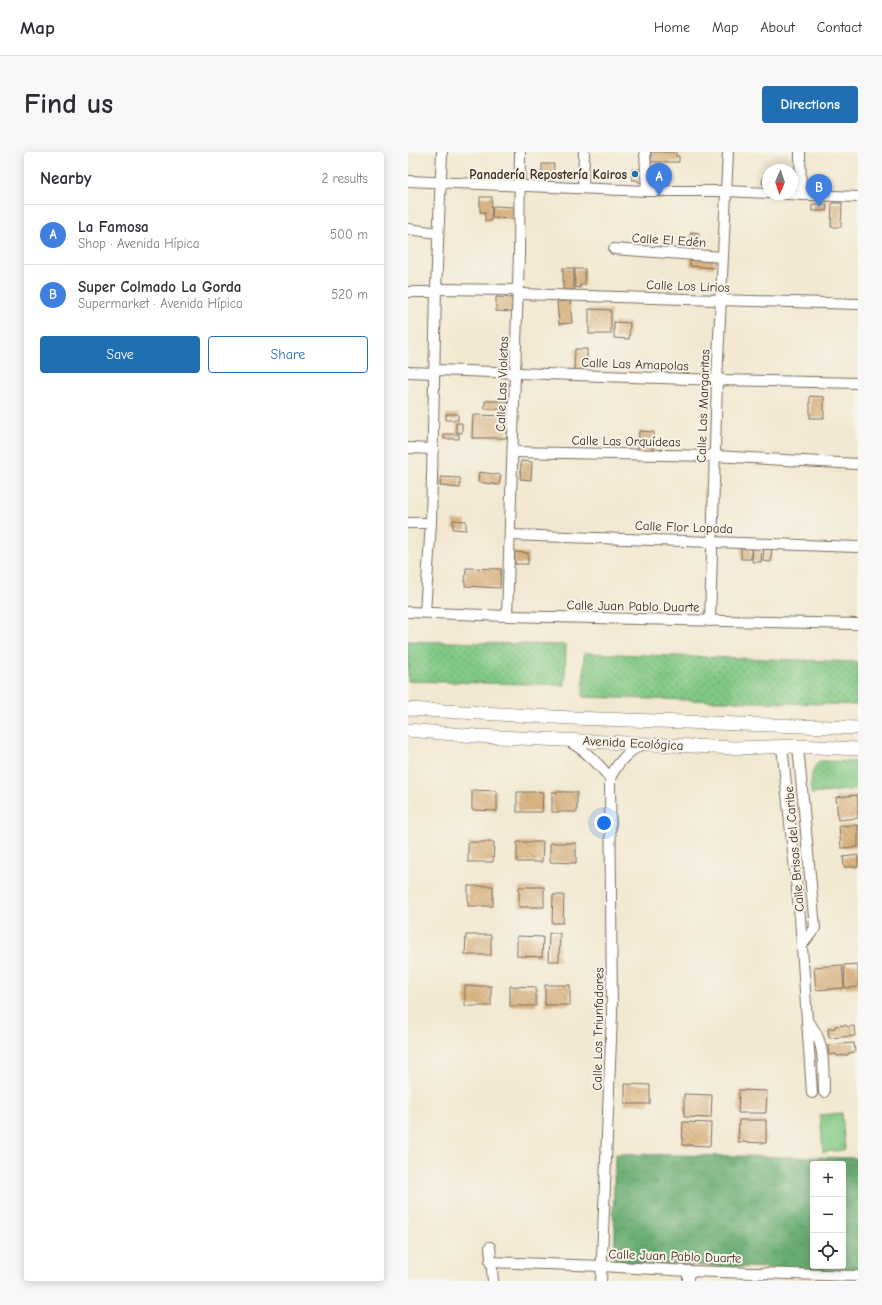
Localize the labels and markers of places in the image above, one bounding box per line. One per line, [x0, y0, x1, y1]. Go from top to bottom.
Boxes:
pin: A [646, 163, 672, 196]
place label: Panadería Repostería Kairos [469, 167, 627, 182]
marker: Panadería Repostería Kairos [630, 169, 640, 179]
pin: B [806, 174, 832, 207]

